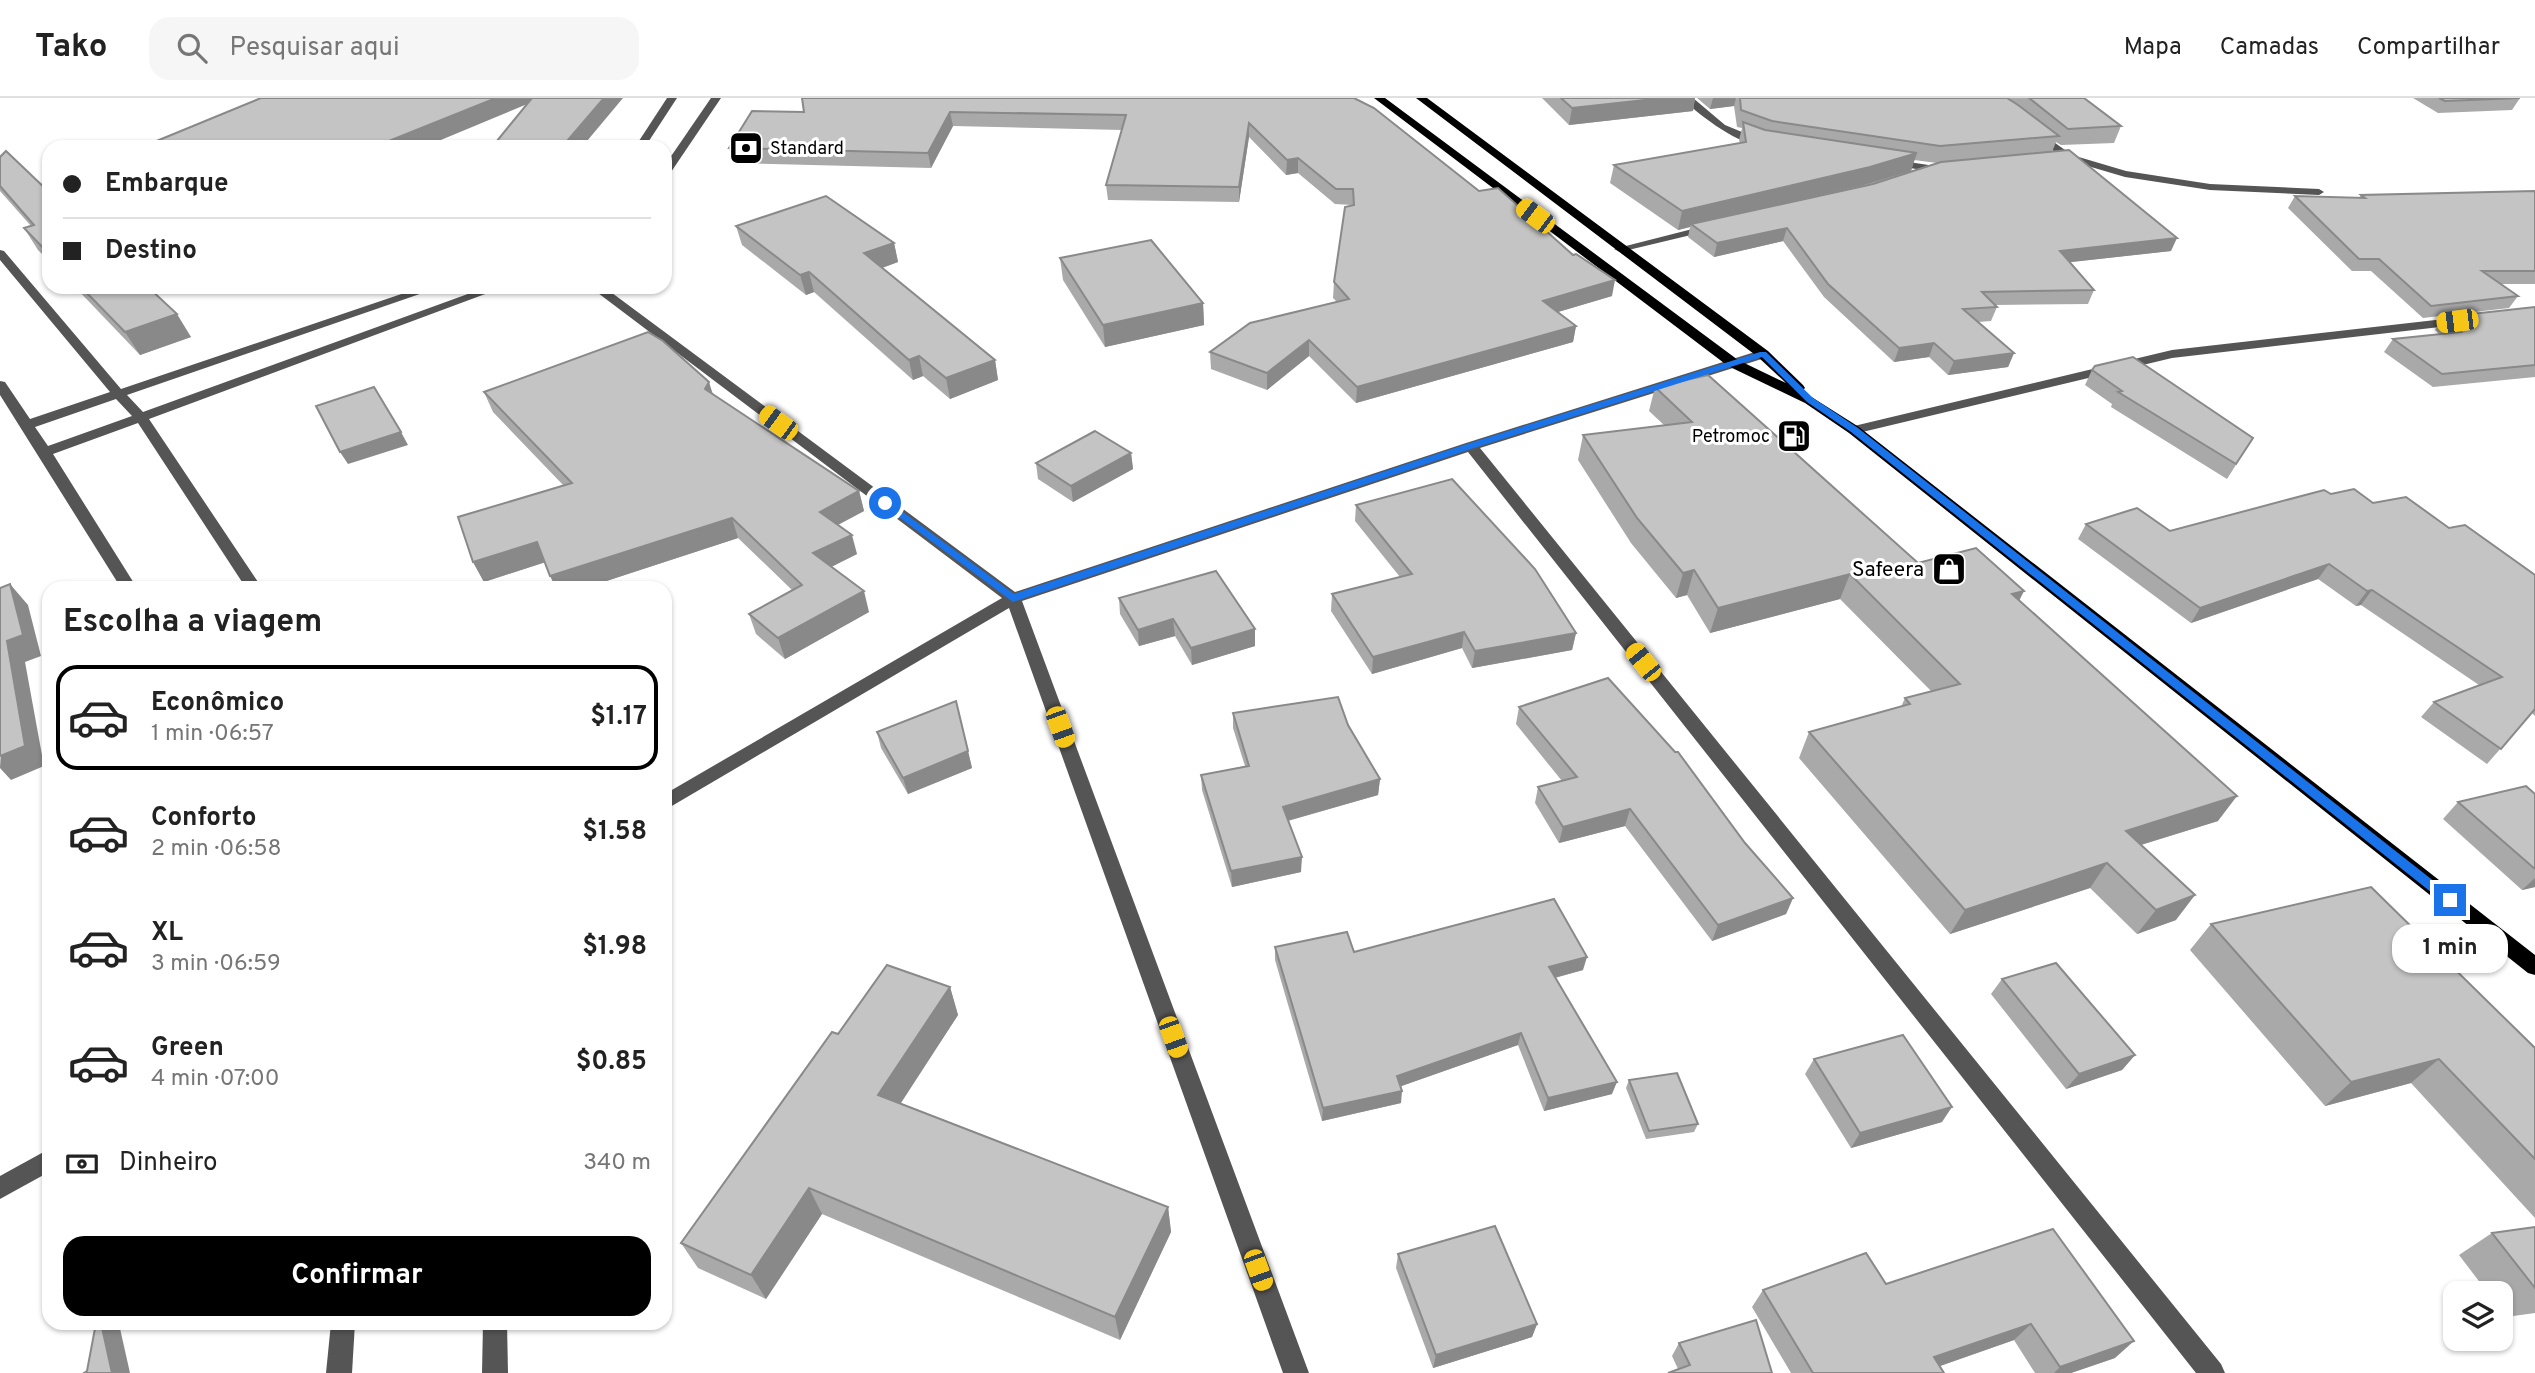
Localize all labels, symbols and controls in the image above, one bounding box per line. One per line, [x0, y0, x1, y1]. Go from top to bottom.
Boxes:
search box [149, 17, 639, 80]
text: Tako [35, 27, 107, 69]
icon: search [173, 29, 211, 67]
text: Pesquisar aqui [229, 32, 400, 65]
text: Mapa [2124, 33, 2182, 63]
text: Camadas [2220, 33, 2319, 63]
text: Compartilhar [2357, 33, 2500, 63]
bank icon: Standard [727, 129, 765, 167]
place label: Standard [770, 138, 844, 161]
text: Embarque [105, 168, 228, 201]
car [1512, 195, 1559, 237]
text: Destino [105, 235, 197, 268]
car [2435, 308, 2480, 334]
car [755, 402, 802, 444]
fuel station icon: Petromoc [1775, 417, 1813, 455]
place label: Petromoc [1692, 426, 1770, 449]
route start [869, 487, 901, 519]
shop icon: Safeera [1930, 550, 1968, 588]
place label: Safeera [1852, 557, 1924, 584]
text: Escolha a viagem [63, 603, 322, 643]
car [1622, 639, 1665, 685]
icon: car [67, 686, 130, 749]
text: Econômico [151, 687, 284, 720]
text: $1.17 [590, 701, 647, 734]
car [1043, 704, 1078, 750]
text: 1 min · 06:57 [151, 720, 274, 749]
icon: car [67, 801, 130, 864]
text: Conforto [151, 802, 257, 835]
text: $1.58 [582, 816, 647, 849]
text: 2 min · 06:58 [151, 835, 282, 864]
route end [2434, 884, 2466, 916]
icon: car [67, 916, 130, 979]
text: XL [151, 917, 183, 950]
callout: 1 min [2392, 924, 2508, 974]
text: $1.98 [582, 931, 647, 964]
text: 1 min [2422, 934, 2478, 963]
text: 3 min · 06:59 [151, 950, 281, 979]
car [1156, 1014, 1191, 1060]
icon: car [67, 1031, 130, 1094]
text: Green [151, 1032, 224, 1065]
text: $0.85 [576, 1046, 647, 1079]
text: 4 min · 07:00 [151, 1065, 279, 1094]
icon: cash [63, 1145, 101, 1183]
text: Dinheiro [119, 1147, 218, 1180]
text: 340 m [583, 1149, 651, 1178]
button: Confirmar [63, 1236, 651, 1316]
car [1241, 1247, 1276, 1293]
map controls [2443, 1281, 2513, 1351]
button: layers [2443, 1281, 2513, 1351]

